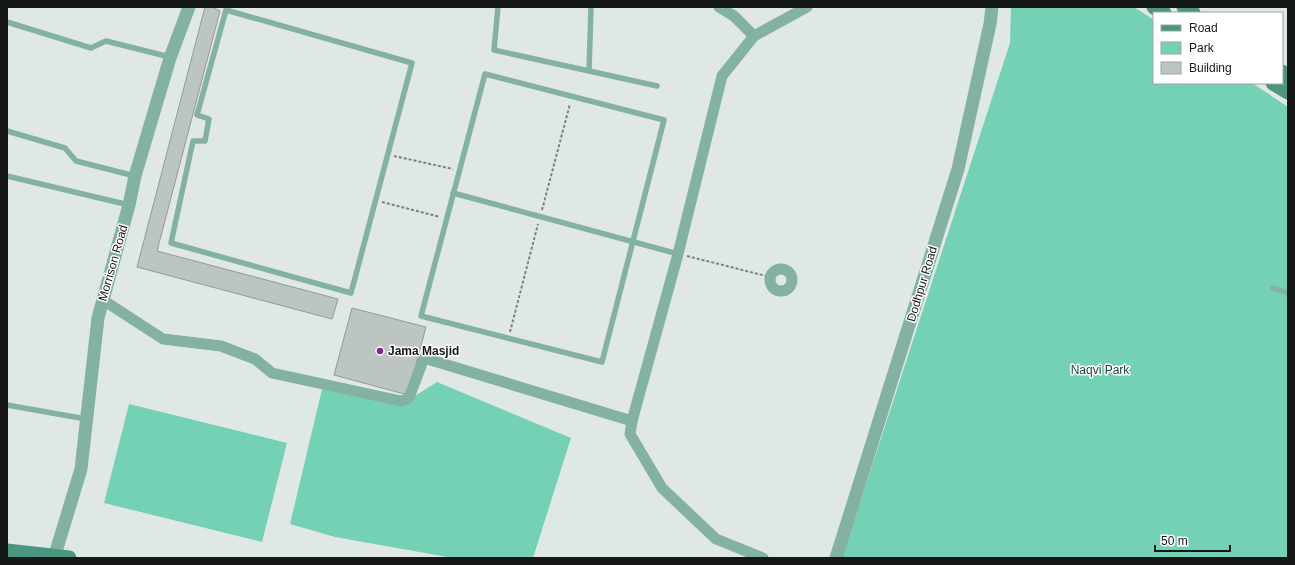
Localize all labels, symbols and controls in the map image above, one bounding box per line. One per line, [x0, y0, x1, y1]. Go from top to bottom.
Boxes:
legend [1153, 12, 1283, 84]
text: Road [1189, 21, 1218, 35]
text: Park [1189, 41, 1215, 55]
text: Building [1189, 61, 1232, 75]
street label: Morrison Road [95, 223, 131, 303]
street label: Dodhpur Road [904, 245, 940, 323]
place label: Jama Masjid [388, 344, 459, 358]
marker: Jama Masjid [375, 346, 385, 356]
park label: Naqvi Park [1071, 363, 1130, 377]
scale bar [1155, 527, 1230, 553]
text: 50 m [1161, 534, 1188, 548]

